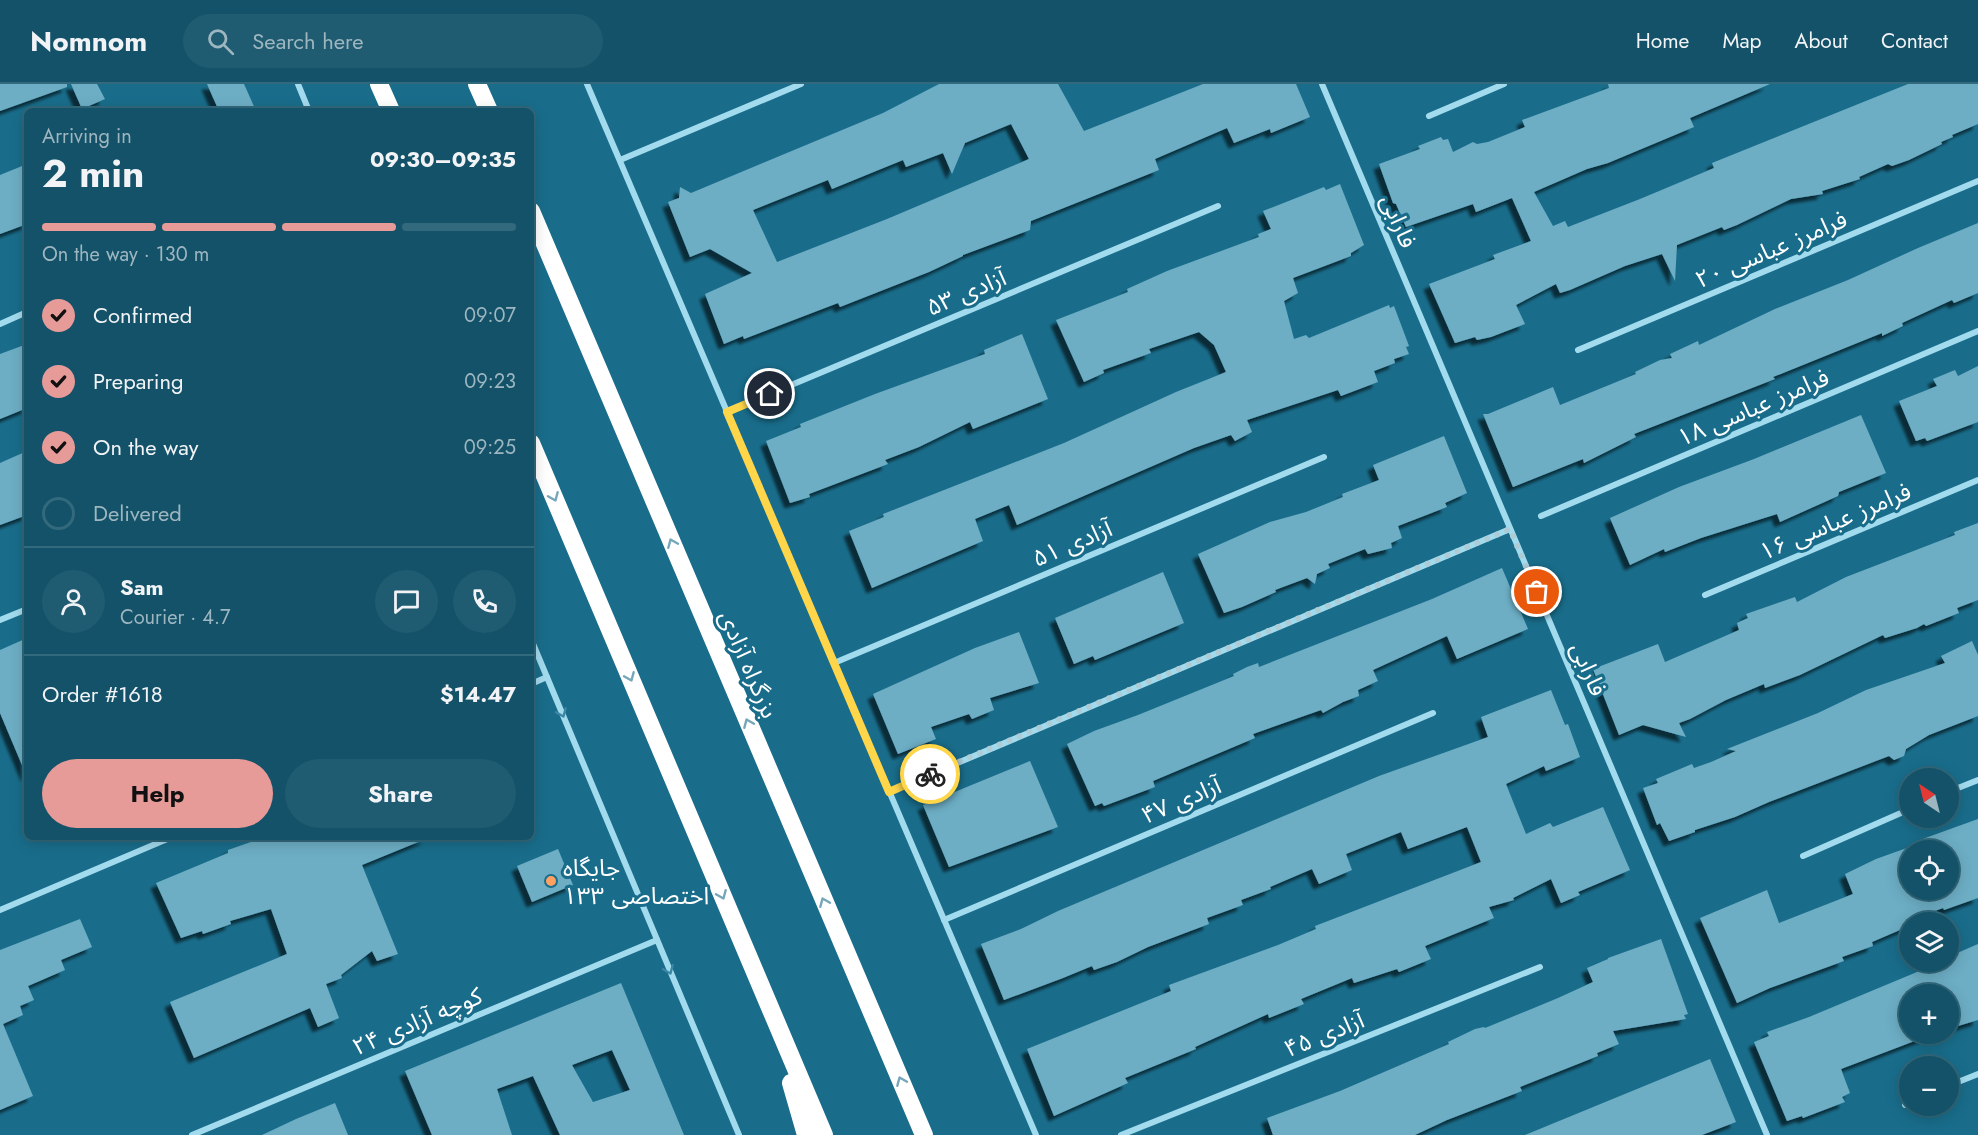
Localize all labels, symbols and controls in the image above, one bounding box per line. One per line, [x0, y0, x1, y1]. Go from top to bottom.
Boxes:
search box [183, 14, 603, 68]
text: Nomnom [30, 21, 147, 62]
icon: search [204, 25, 237, 58]
text: Search here [252, 25, 364, 57]
text: Home [1636, 26, 1689, 56]
text: Map [1722, 26, 1762, 56]
text: About [1795, 26, 1848, 56]
text: Contact [1881, 26, 1948, 56]
text: Arriving in [42, 122, 132, 151]
text: 09:30–09:35 [370, 143, 516, 175]
text: 2 min [42, 145, 144, 202]
street label: فارابی [1372, 188, 1426, 254]
street label: فرامرز عباسی ۲۰ [1690, 201, 1852, 297]
text: On the way · 130 m [42, 240, 209, 269]
street label: ۵۳ آزادی [921, 259, 1012, 325]
icon: check [42, 299, 75, 332]
text: Confirmed [93, 299, 192, 331]
text: 09:07 [464, 301, 516, 330]
street label: فرامرز عباسی ۱۸ [1672, 359, 1834, 455]
icon: check [42, 365, 75, 398]
text: Preparing [93, 365, 184, 397]
text: 09:23 [464, 367, 516, 396]
pin [744, 368, 795, 419]
icon: home [753, 377, 786, 410]
icon: check [42, 431, 75, 464]
text: On the way [93, 431, 198, 463]
text: 09:25 [464, 433, 516, 462]
street label: فرامرز عباسی ۱۶ [1754, 473, 1916, 569]
one-way arrow [547, 491, 559, 502]
text: Delivered [93, 497, 182, 529]
street label: ۵۱ آزادی [1027, 510, 1118, 576]
one-way arrow [667, 538, 679, 549]
pin [1511, 566, 1562, 617]
button: person [42, 570, 105, 633]
button: chat [375, 570, 438, 633]
button: phone [453, 570, 516, 633]
text: Sam [120, 571, 164, 603]
icon: bag [1520, 575, 1553, 608]
text: Courier · 4.7 [120, 603, 231, 632]
street label: بزرگراه آزادی [711, 604, 787, 724]
street label: فارابی [1562, 636, 1616, 702]
one-way arrow [623, 670, 635, 681]
text: Order #1618 [42, 678, 163, 710]
text: $14.47 [440, 678, 516, 710]
one-way arrow [555, 707, 567, 718]
one-way arrow [743, 718, 755, 729]
courier [900, 744, 960, 804]
icon: bike [914, 758, 947, 791]
button: Help [42, 759, 273, 828]
button: Share [285, 759, 516, 828]
street label: ۴۷ آزادی [1136, 767, 1227, 833]
north arrow [1899, 768, 1959, 828]
map controls [1899, 768, 1959, 1116]
button: locate [1899, 840, 1959, 900]
place label: جایگاه اختصاصی ۱۳۳ [563, 850, 709, 913]
marker: جایگاه اختصاصی ۱۳۳ [544, 874, 558, 888]
one-way arrow [715, 889, 727, 900]
one-way arrow [819, 898, 831, 909]
button: layers [1899, 912, 1959, 972]
one-way arrow [662, 964, 674, 975]
street label: کوچه آزادی ۲۴ [347, 977, 488, 1064]
button: + [1899, 984, 1959, 1044]
street label: ۴۵ آزادی [1279, 1002, 1370, 1066]
button: − [1899, 1056, 1959, 1116]
one-way arrow [896, 1077, 908, 1088]

